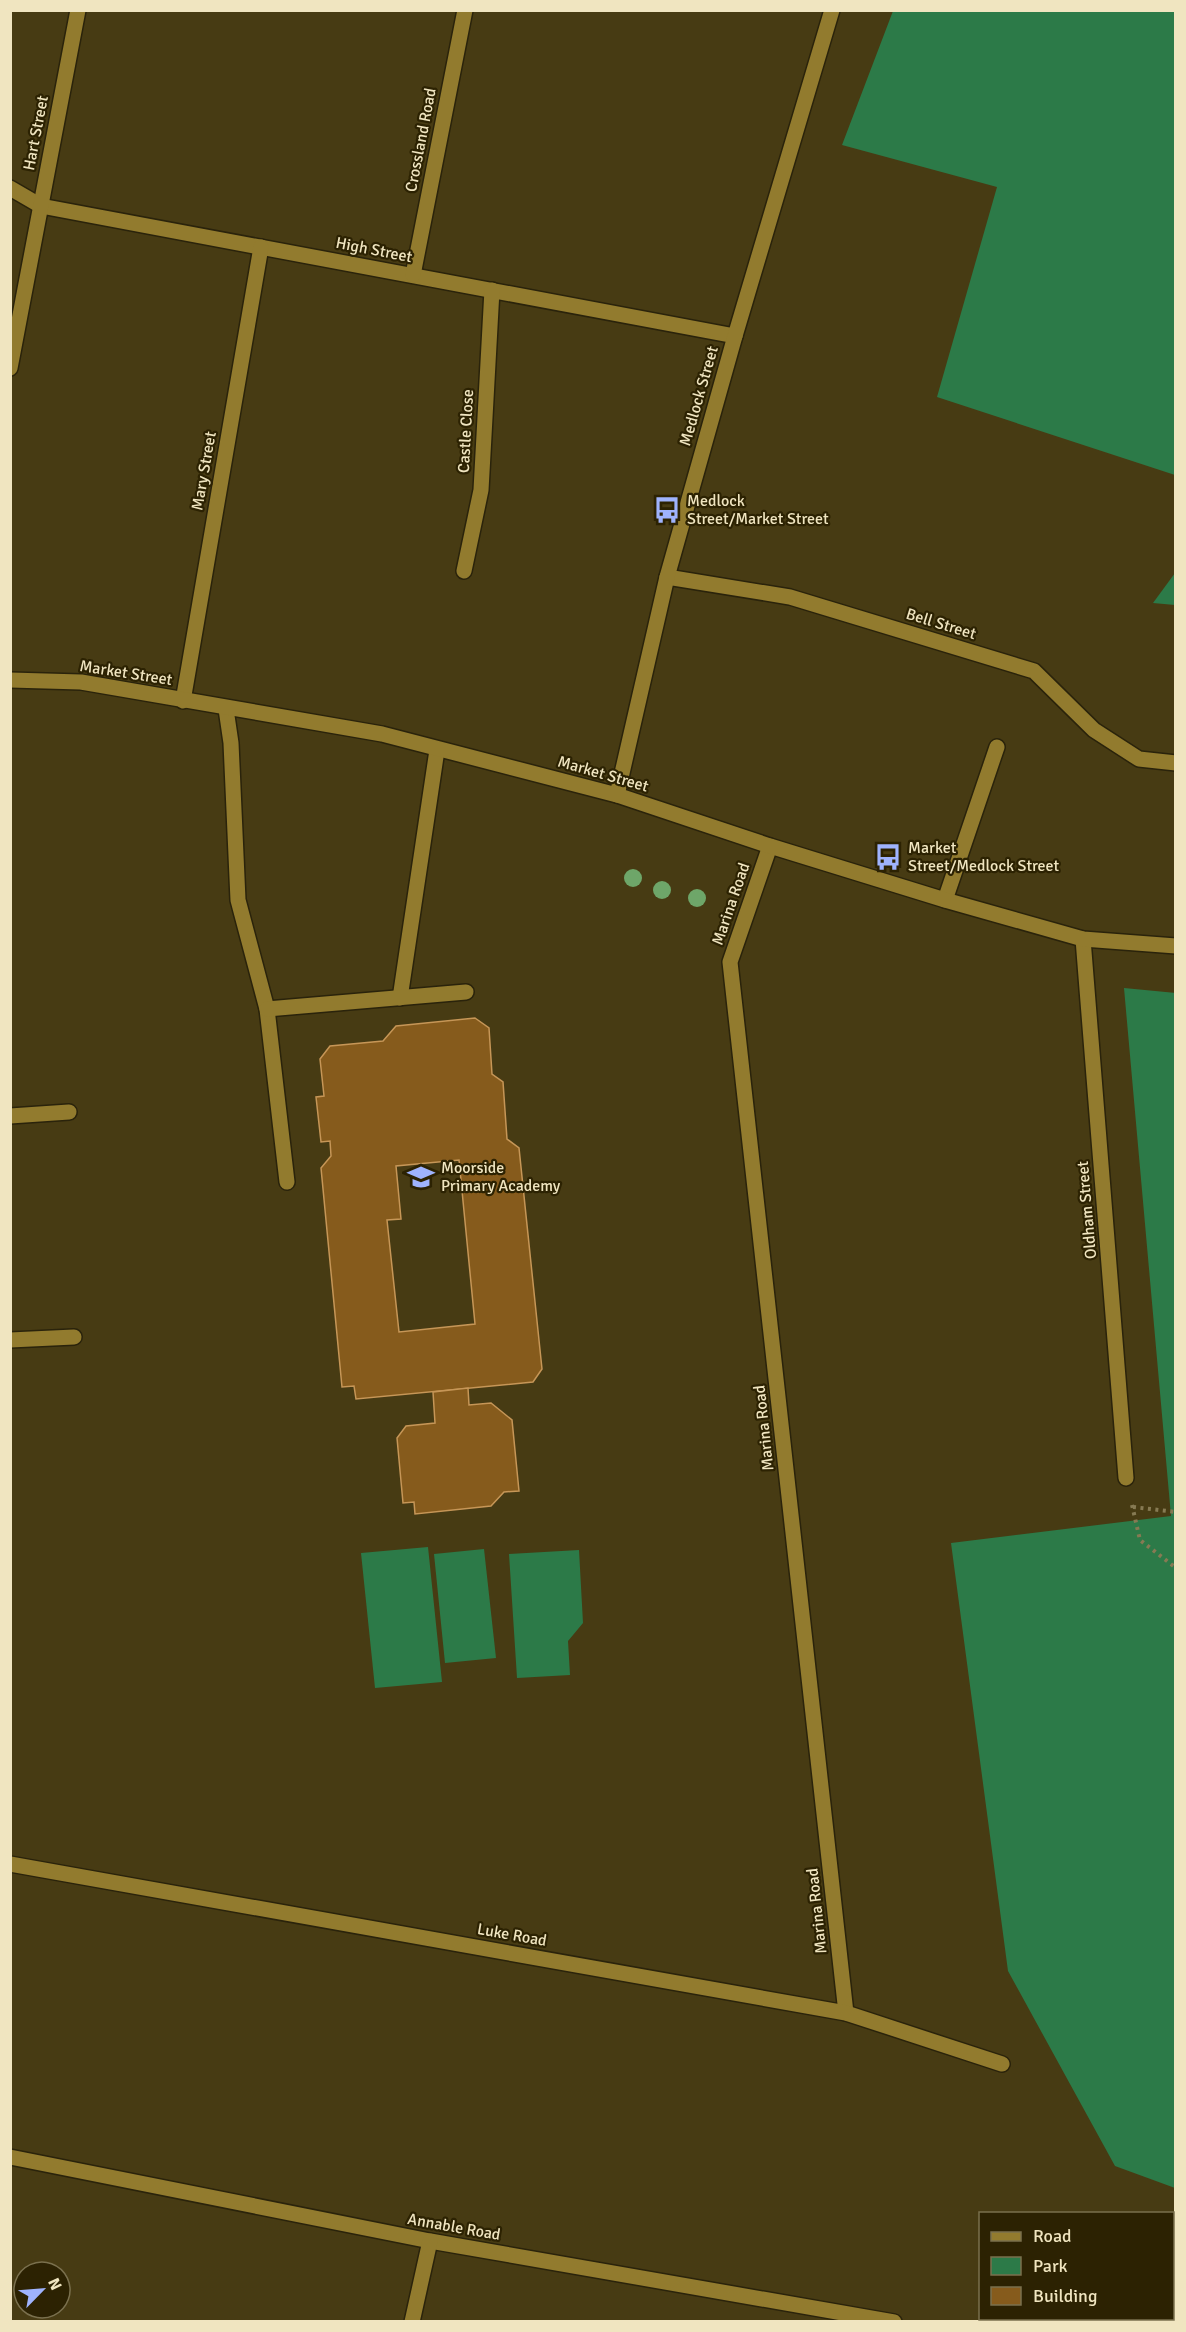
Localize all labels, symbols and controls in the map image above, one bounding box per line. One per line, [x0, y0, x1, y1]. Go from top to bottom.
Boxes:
street label: Crossland Road [401, 86, 441, 194]
street label: Hart Street [19, 93, 53, 172]
street label: High Street [334, 233, 414, 267]
street label: Medlock Street [675, 343, 723, 448]
street label: Castle Close [454, 389, 478, 473]
street label: Mary Street [187, 429, 221, 512]
place label: Medlock Street/Market Street [687, 491, 829, 529]
bus stop icon: Medlock Street/Market Street [652, 495, 682, 525]
street label: Bell Street [904, 604, 979, 644]
street label: Market Street [78, 656, 174, 690]
street label: Market Street [555, 752, 651, 797]
place label: Market Street/Medlock Street [908, 838, 1060, 876]
bus stop icon: Market Street/Medlock Street [873, 842, 903, 872]
street label: Marina Road [708, 860, 754, 948]
place label: Moorside Primary Academy [441, 1158, 561, 1196]
street label: Oldham Street [1073, 1160, 1101, 1260]
school or university icon: Moorside Primary Academy [406, 1162, 436, 1192]
street label: Marina Road [750, 1384, 778, 1472]
street label: Marina Road [803, 1867, 831, 1955]
street label: Luke Road [476, 1919, 548, 1951]
street label: Annable Road [406, 2209, 502, 2245]
legend [979, 2212, 1174, 2320]
text: Road [1033, 2225, 1072, 2247]
text: Park [1033, 2255, 1068, 2277]
north arrow [12, 2260, 72, 2320]
text: N [43, 2275, 66, 2293]
text: Building [1033, 2285, 1097, 2307]

